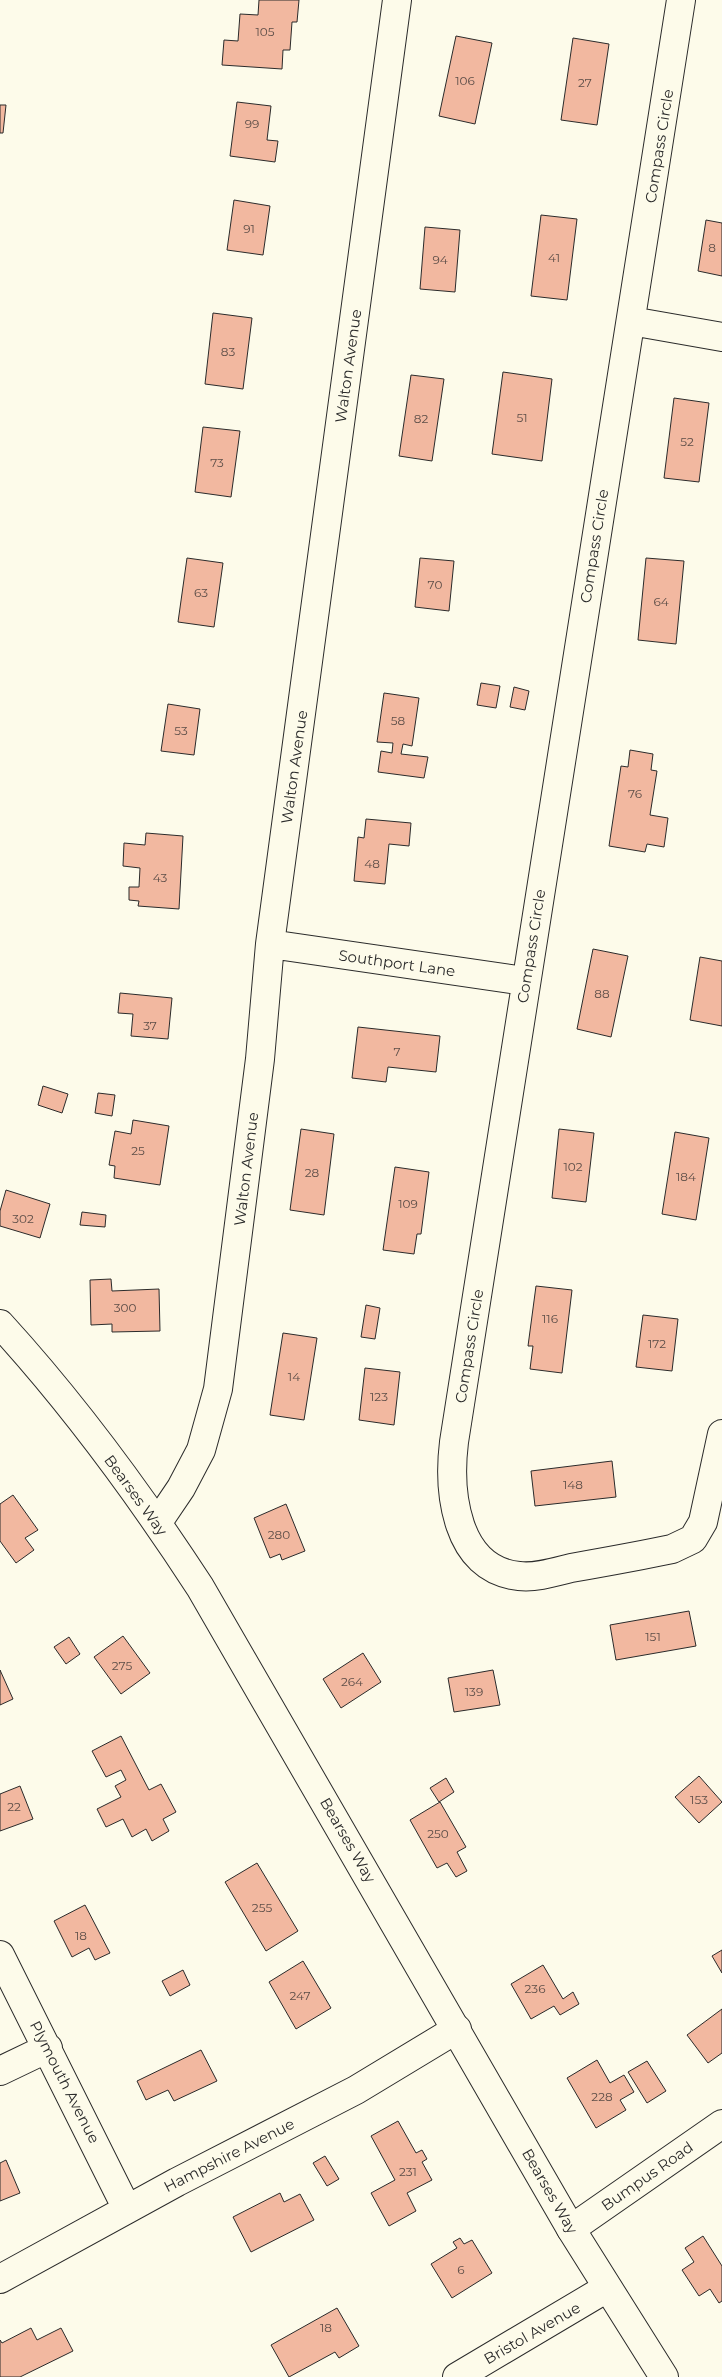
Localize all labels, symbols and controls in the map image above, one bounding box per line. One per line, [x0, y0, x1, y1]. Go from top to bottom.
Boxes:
house number: 105 [255, 24, 275, 39]
house number: 106 [455, 73, 475, 88]
house number: 27 [578, 75, 592, 90]
street label: Compass Circle [641, 88, 677, 204]
house number: 99 [245, 116, 259, 131]
house number: 91 [243, 221, 255, 236]
house number: 8 [708, 240, 716, 255]
house number: 41 [548, 250, 560, 265]
house number: 94 [432, 252, 448, 267]
street label: Walton Avenue [331, 308, 365, 424]
house number: 83 [221, 344, 235, 359]
house number: 51 [516, 410, 528, 425]
house number: 82 [414, 411, 428, 426]
house number: 52 [680, 434, 694, 449]
house number: 73 [210, 455, 224, 470]
street label: Compass Circle [576, 488, 612, 604]
house number: 70 [428, 577, 442, 592]
house number: 63 [194, 585, 208, 600]
house number: 64 [653, 594, 669, 609]
street label: Walton Avenue [277, 709, 311, 825]
house number: 58 [391, 713, 406, 728]
house number: 53 [174, 723, 188, 738]
house number: 76 [628, 786, 642, 801]
house number: 48 [364, 856, 380, 871]
house number: 43 [153, 870, 167, 885]
street label: Compass Circle [513, 888, 549, 1004]
street label: Southport Lane [337, 945, 457, 981]
house number: 88 [594, 986, 610, 1001]
house number: 37 [143, 1018, 157, 1033]
house number: 7 [393, 1044, 401, 1059]
street label: Walton Avenue [230, 1111, 262, 1227]
house number: 25 [131, 1143, 145, 1158]
house number: 102 [563, 1159, 583, 1174]
house number: 28 [305, 1165, 320, 1180]
house number: 184 [676, 1169, 696, 1184]
house number: 109 [398, 1196, 418, 1211]
house number: 302 [12, 1211, 34, 1226]
street label: Compass Circle [451, 1288, 487, 1404]
house number: 300 [114, 1300, 136, 1315]
house number: 116 [542, 1311, 558, 1326]
house number: 172 [648, 1336, 666, 1351]
house number: 14 [288, 1369, 300, 1384]
house number: 123 [370, 1389, 388, 1404]
street label: Bearses Way [100, 1451, 172, 1540]
house number: 148 [563, 1477, 583, 1492]
house number: 280 [268, 1527, 290, 1542]
house number: 151 [645, 1629, 661, 1644]
house number: 275 [112, 1658, 132, 1673]
house number: 264 [341, 1674, 363, 1689]
house number: 139 [465, 1684, 483, 1699]
house number: 153 [690, 1792, 708, 1807]
street label: Bearses Way [316, 1794, 380, 1887]
house number: 22 [7, 1799, 21, 1814]
house number: 250 [427, 1826, 449, 1841]
house number: 255 [252, 1900, 272, 1915]
house number: 18 [75, 1928, 87, 1943]
house number: 236 [525, 1981, 545, 1996]
house number: 247 [290, 1988, 310, 2003]
street label: Plymouth Avenue [26, 2018, 104, 2146]
house number: 228 [591, 2089, 613, 2104]
street label: Hampshire Avenue [161, 2114, 297, 2196]
street label: Bumpus Road [597, 2137, 697, 2215]
street label: Bearses Way [518, 2145, 582, 2238]
house number: 231 [399, 2164, 417, 2179]
house number: 6 [457, 2262, 465, 2277]
street label: Bristol Avenue [480, 2298, 584, 2368]
house number: 18 [320, 2320, 332, 2335]

